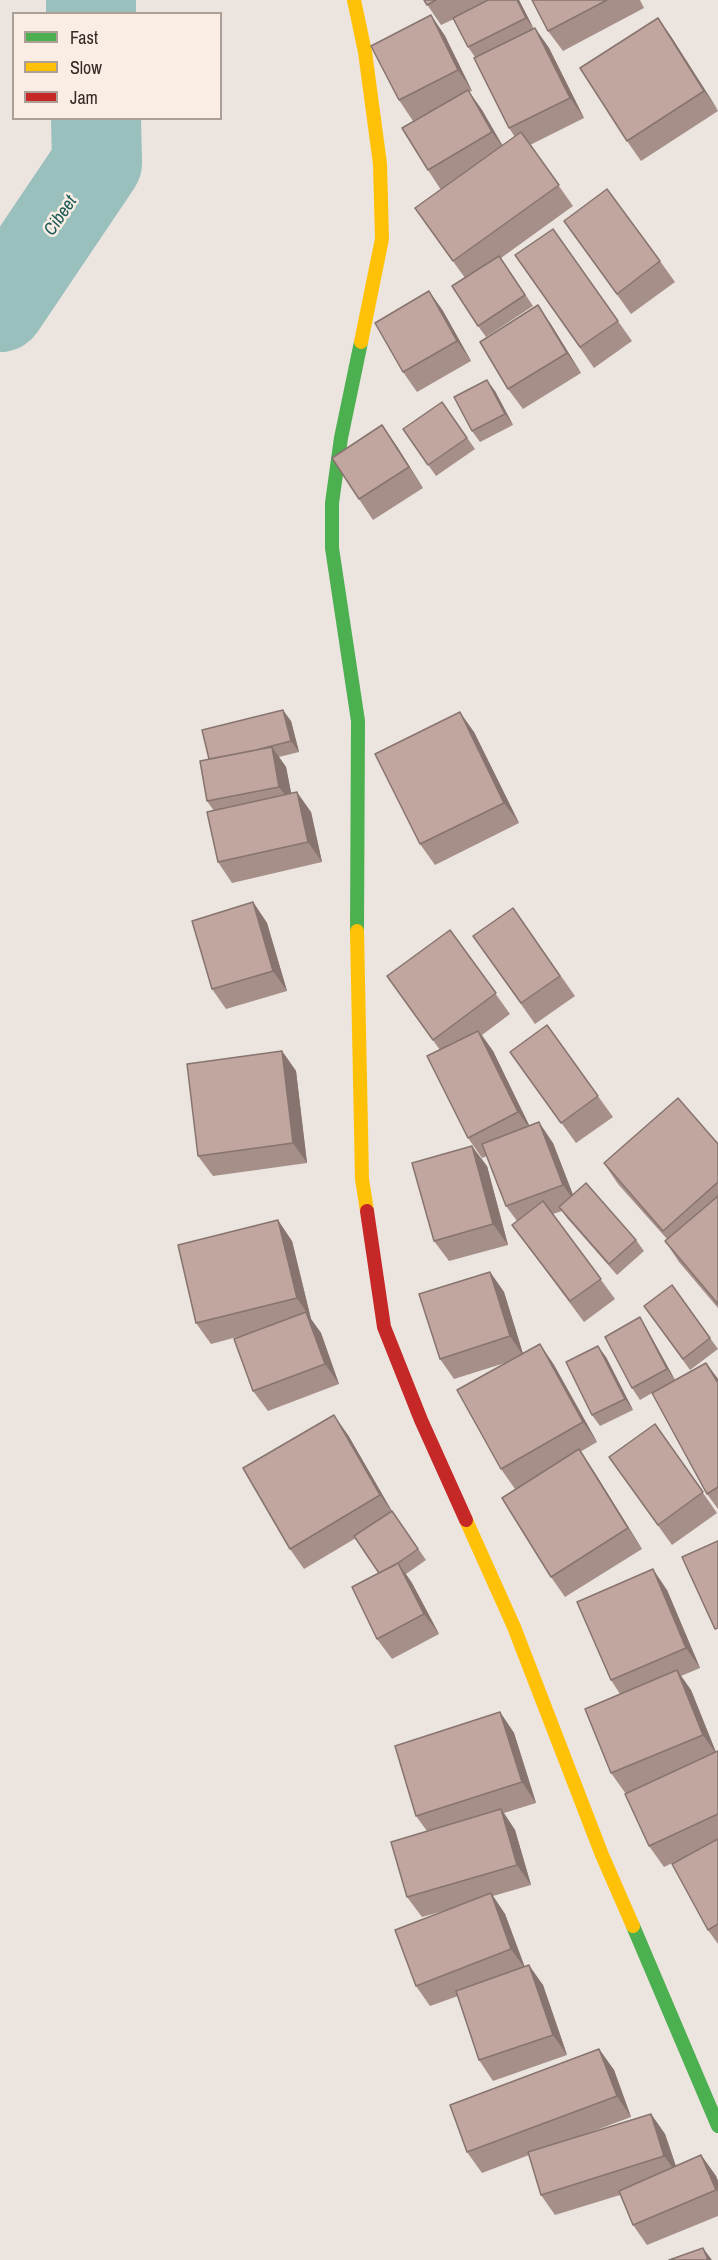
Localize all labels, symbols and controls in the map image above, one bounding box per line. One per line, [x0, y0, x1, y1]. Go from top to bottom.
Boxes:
legend [12, 12, 222, 120]
text: Fast [70, 25, 98, 50]
text: Slow [70, 55, 102, 80]
text: Jam [70, 85, 98, 110]
water label: Cibeet [40, 192, 82, 240]

